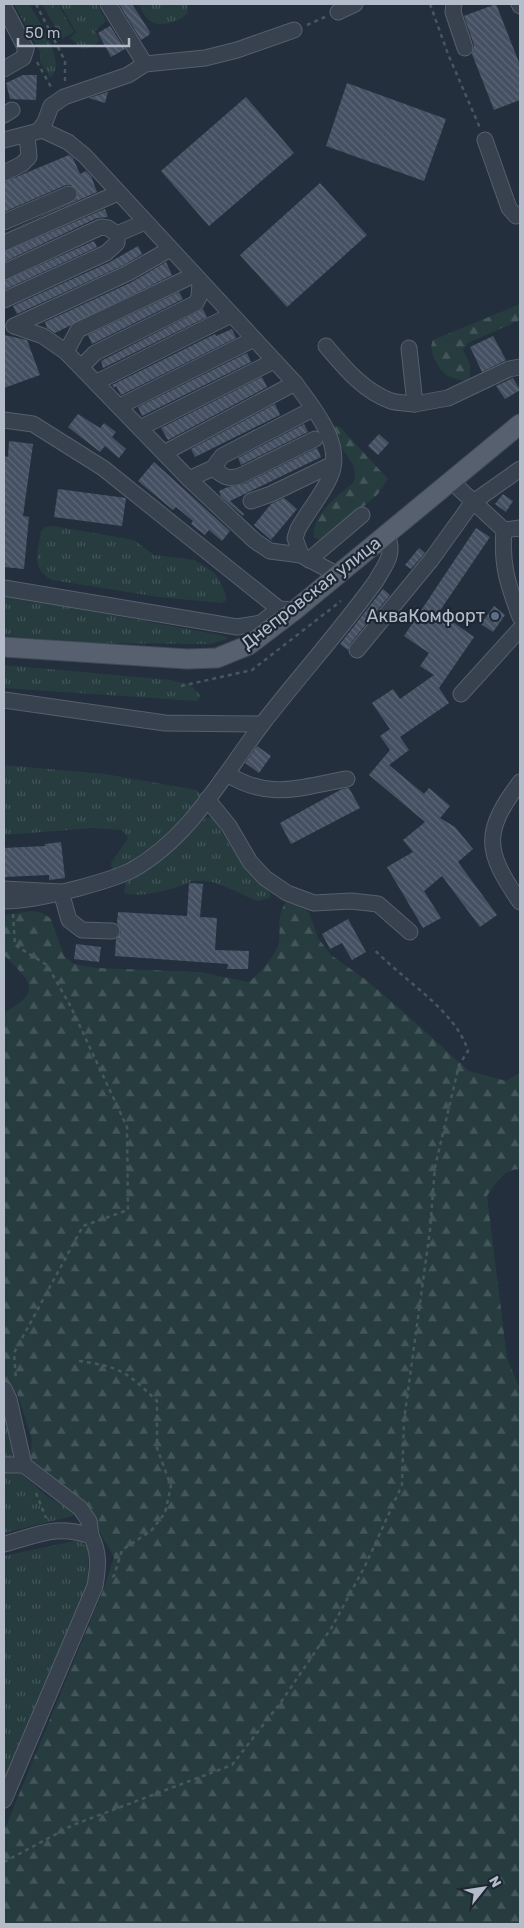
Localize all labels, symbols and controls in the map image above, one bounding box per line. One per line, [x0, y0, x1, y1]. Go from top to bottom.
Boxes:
scale bar [18, 15, 129, 47]
text: 50 m [25, 24, 60, 42]
street label: Днепровская улица [237, 532, 385, 654]
place label: АкваКомфорт [366, 605, 485, 627]
marker: АкваКомфорт [489, 610, 501, 622]
north arrow [459, 1863, 509, 1913]
text: N [485, 1873, 505, 1890]

